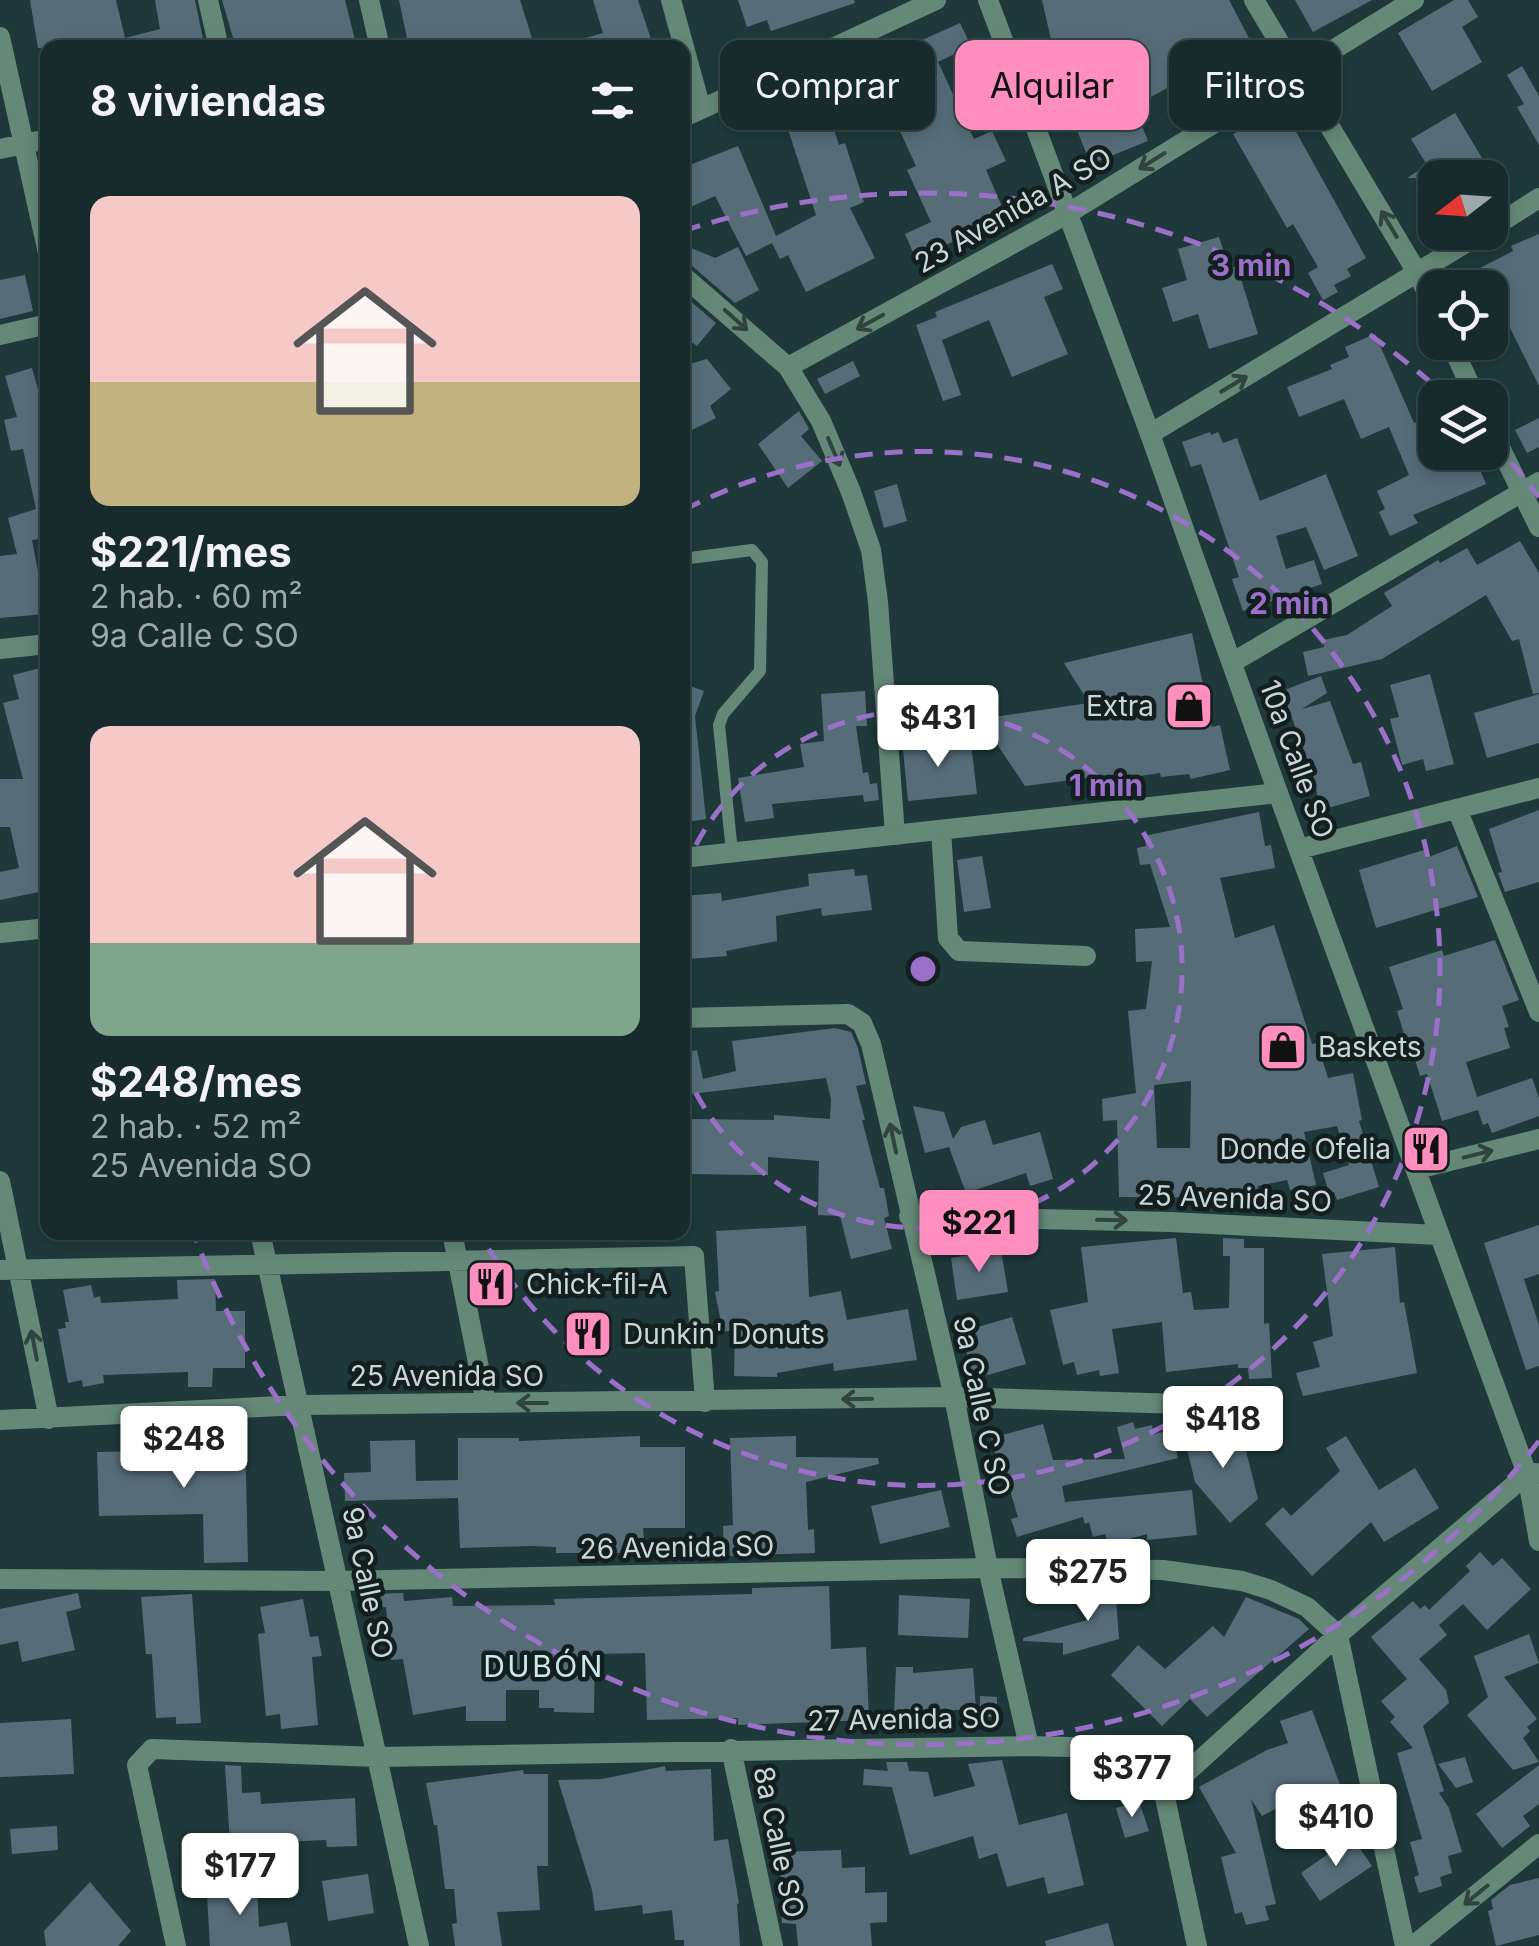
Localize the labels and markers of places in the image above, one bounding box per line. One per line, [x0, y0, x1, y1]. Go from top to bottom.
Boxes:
shop icon: Extra [1163, 680, 1215, 732]
pin: $431 [879, 685, 997, 770]
place label: Extra [1086, 689, 1154, 723]
centre of rings [905, 951, 941, 987]
shop icon: Baskets [1257, 1021, 1309, 1073]
place label: Baskets [1318, 1030, 1422, 1064]
restaurant icon: Donde Ofelia [1400, 1123, 1452, 1175]
place label: Donde Ofelia [1220, 1132, 1391, 1166]
pin: $221 [920, 1190, 1038, 1275]
restaurant icon: Chick-fil-A [465, 1258, 517, 1310]
place label: Chick-fil-A [526, 1267, 668, 1301]
restaurant icon: Dunkin' Donuts [562, 1308, 614, 1360]
place label: Dunkin' Donuts [623, 1317, 825, 1351]
pin: $418 [1164, 1386, 1282, 1471]
pin: $248 [125, 1406, 243, 1491]
pin: $275 [1029, 1539, 1147, 1624]
pin: $377 [1073, 1735, 1191, 1820]
pin: $410 [1277, 1784, 1395, 1869]
pin: $177 [181, 1833, 299, 1918]

